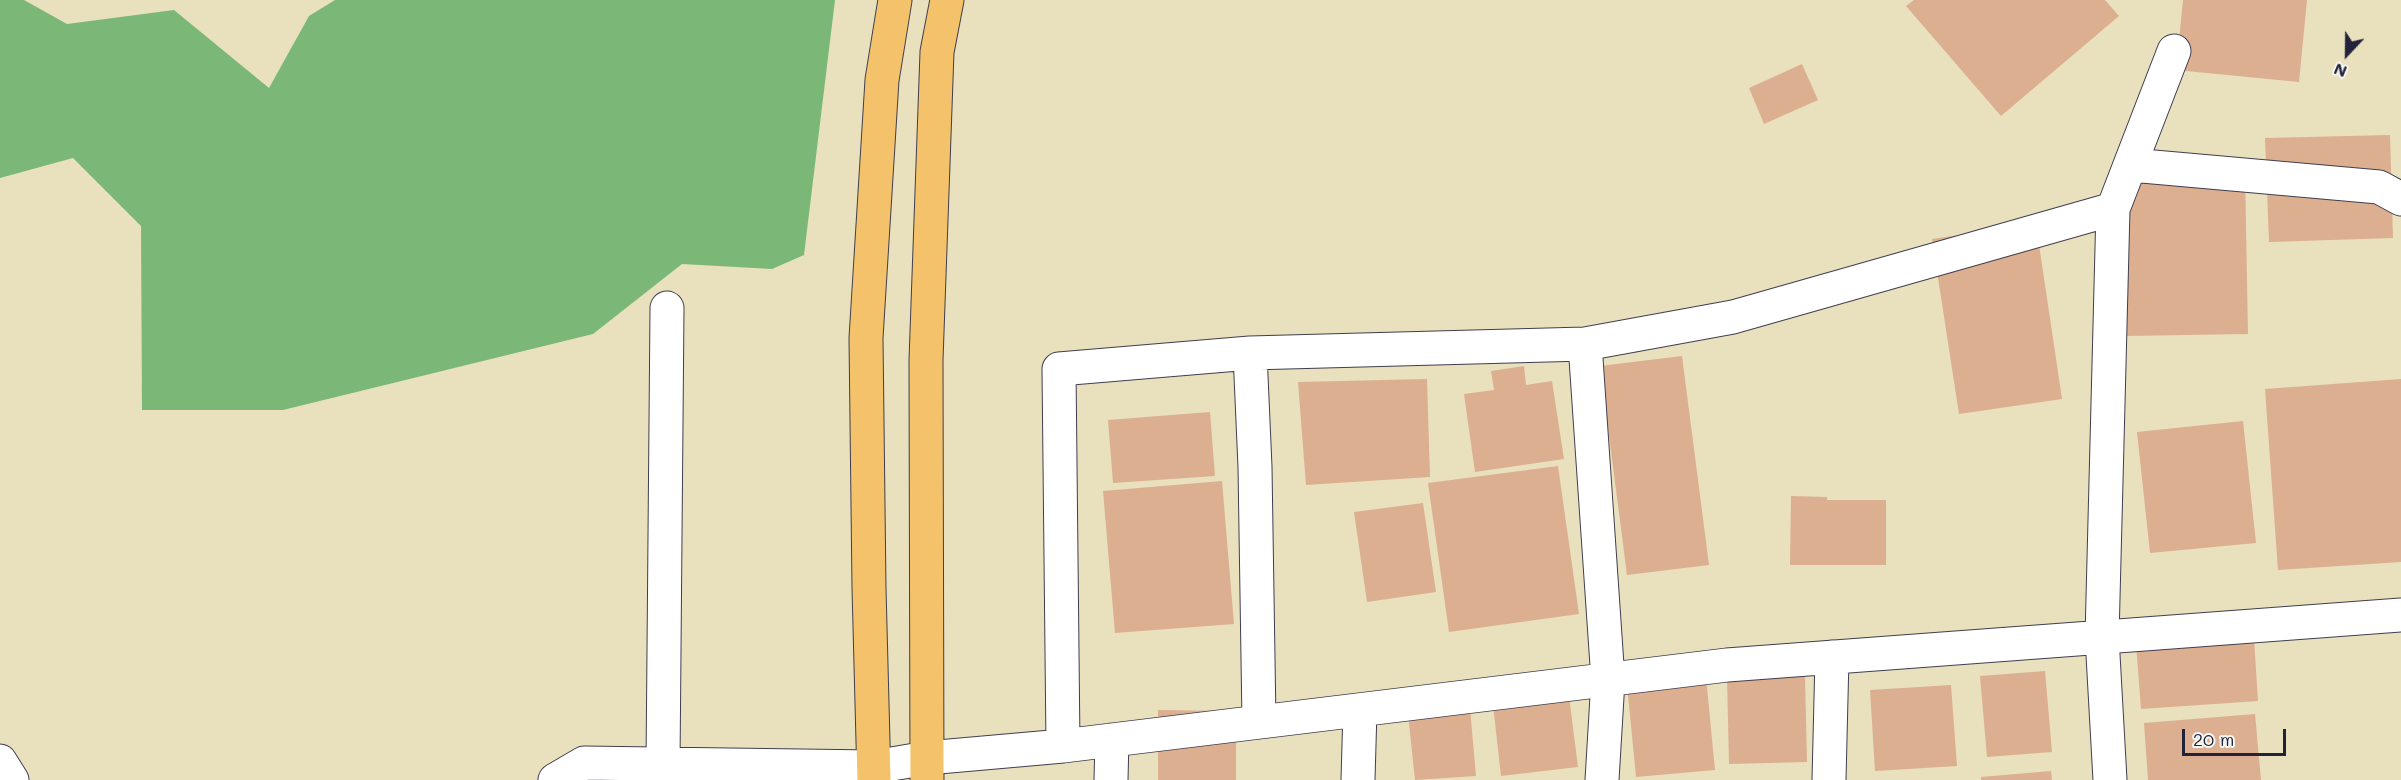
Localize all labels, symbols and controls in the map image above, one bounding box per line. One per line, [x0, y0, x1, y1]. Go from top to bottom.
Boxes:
north arrow [2317, 24, 2377, 84]
text: N [2331, 59, 2350, 83]
scale bar [2185, 717, 2288, 755]
text: 20 m [2193, 727, 2234, 751]

